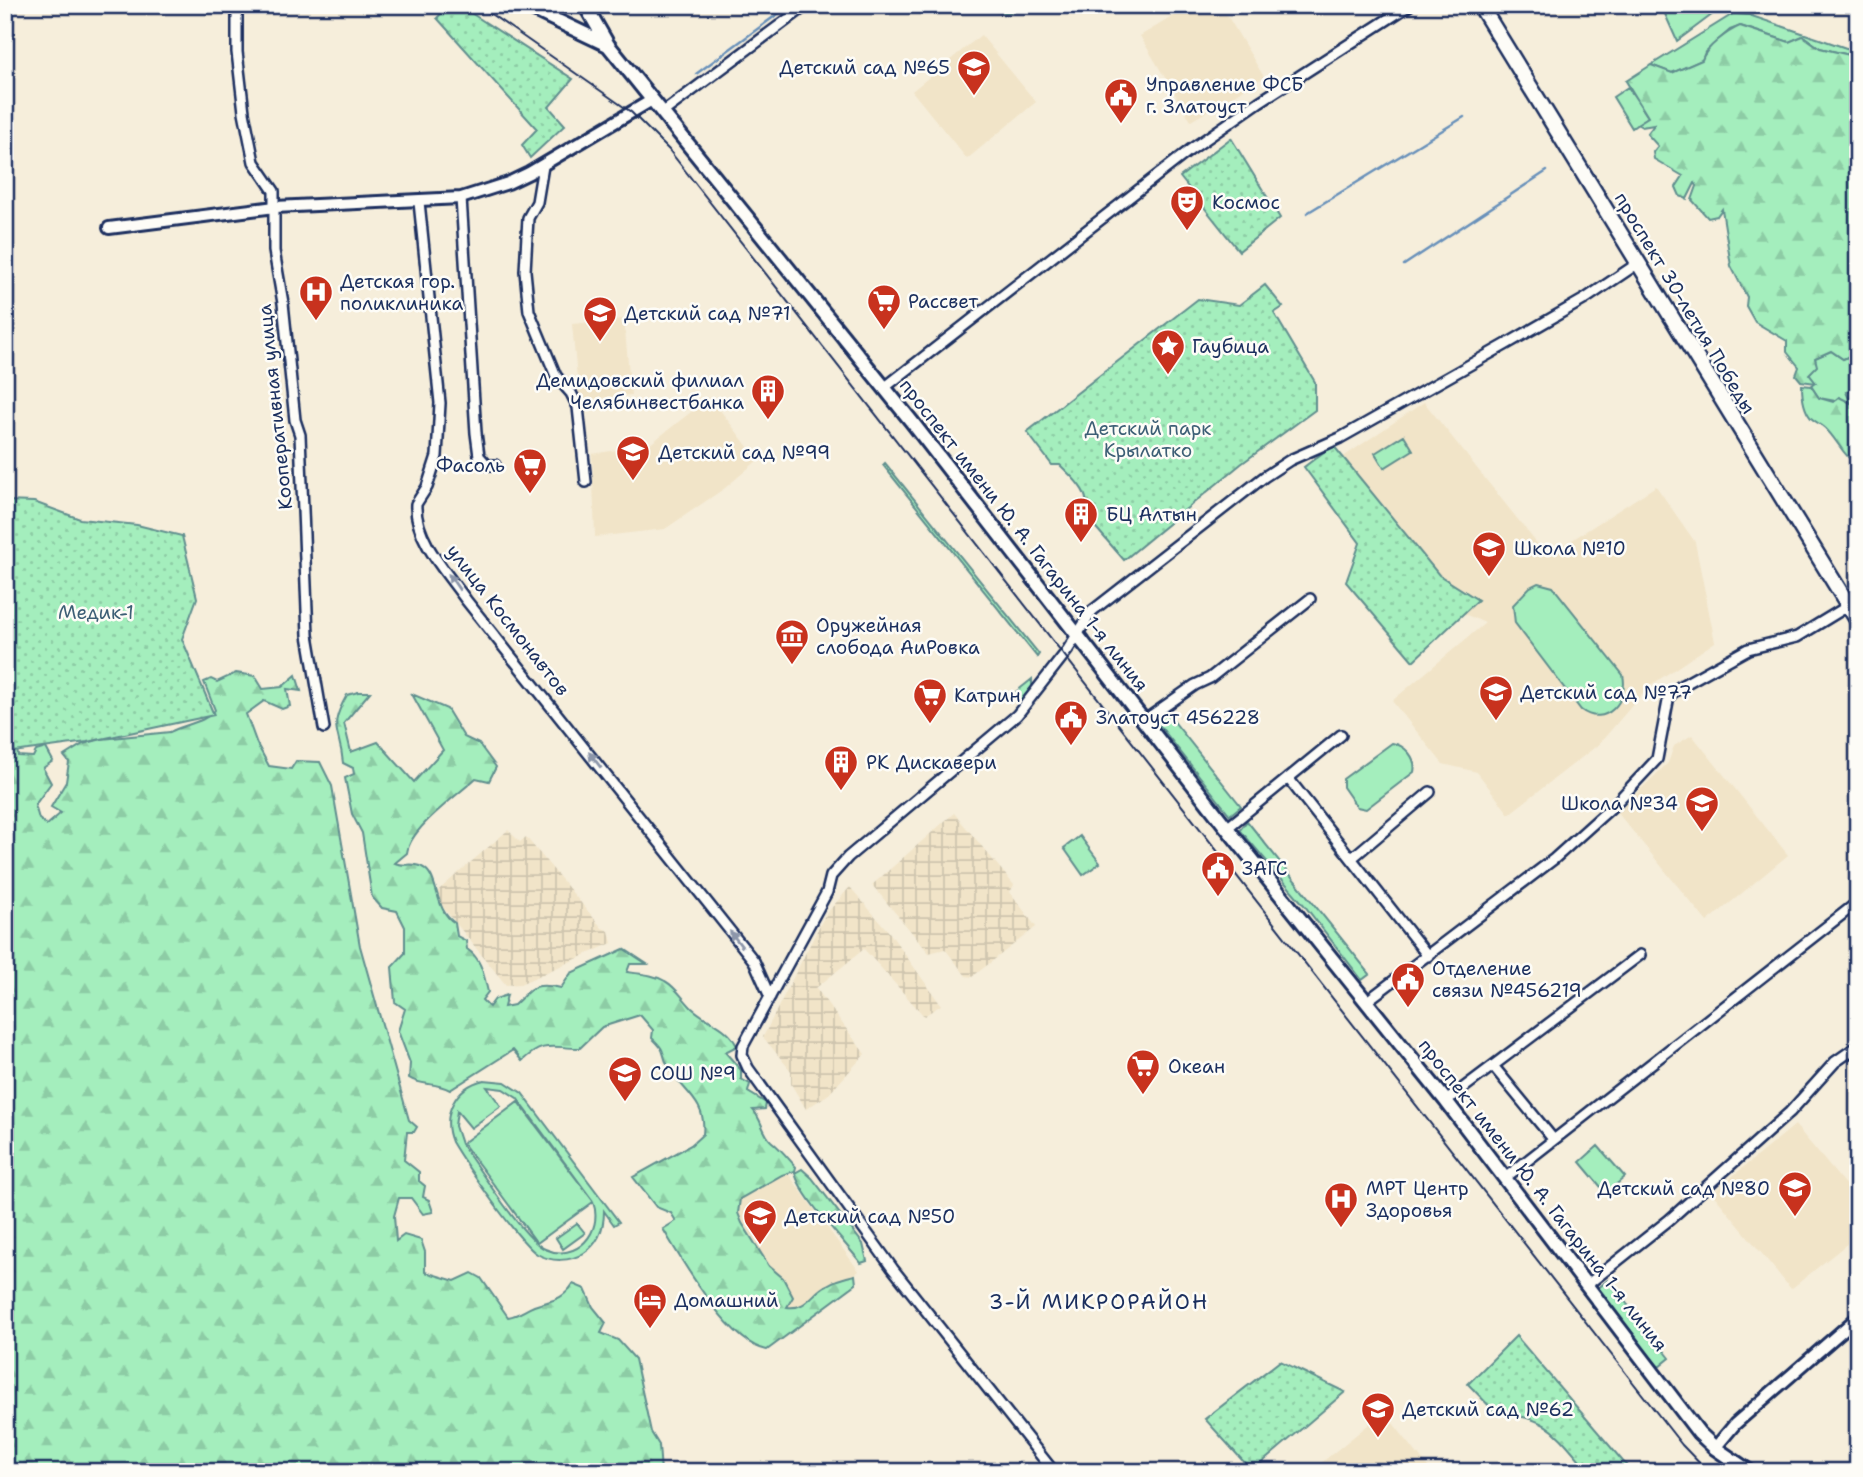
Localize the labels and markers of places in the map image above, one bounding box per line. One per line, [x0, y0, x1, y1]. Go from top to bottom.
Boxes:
school or university icon: Детский сад №65 [955, 48, 993, 97]
place label: Детский сад №65 [779, 55, 950, 80]
place label: Управление ФСБ г. Златоуст [1146, 72, 1304, 119]
public building icon: Управление ФСБ г. Златоуст [1102, 76, 1140, 125]
theatre icon: Космос [1168, 183, 1206, 232]
place label: Космос [1212, 190, 1280, 215]
place label: Детская гор. поликлиника [340, 269, 463, 316]
hospital icon: Детская гор. поликлиника [297, 273, 335, 322]
supermarket icon: Рассвет [865, 282, 903, 331]
place label: Рассвет [908, 289, 979, 314]
school or university icon: Детский сад №71 [581, 294, 619, 343]
place label: Детский сад №71 [624, 301, 791, 326]
place icon: Гаубица [1149, 327, 1187, 376]
place label: Гаубица [1192, 334, 1269, 359]
place label: Демидовский филиал Челябинвестбанка [536, 368, 744, 415]
building icon: Демидовский филиал Челябинвестбанка [749, 372, 787, 421]
school or university icon: Детский сад №99 [614, 433, 652, 482]
place label: Детский сад №99 [658, 440, 830, 465]
supermarket icon: Фасоль [511, 446, 549, 495]
place label: Фасоль [436, 453, 505, 478]
building icon: БЦ Алтын [1062, 495, 1100, 544]
place label: БЦ Алтын [1106, 502, 1197, 527]
school or university icon: Школа №10 [1470, 529, 1508, 578]
place label: Школа №10 [1514, 536, 1626, 561]
place label: Оружейная слобода АиРовка [816, 613, 980, 660]
museum icon: Оружейная слобода АиРовка [773, 617, 811, 666]
school or university icon: Детский сад №77 [1477, 673, 1515, 722]
supermarket icon: Катрин [911, 676, 949, 725]
place label: Детский сад №77 [1520, 680, 1692, 705]
place label: Катрин [954, 683, 1021, 708]
public building icon: Златоуст 456228 [1052, 698, 1090, 747]
place label: Златоуст 456228 [1096, 705, 1260, 730]
building icon: РК Дискавери [822, 743, 860, 792]
place label: РК Дискавери [866, 750, 997, 775]
school or university icon: Школа №34 [1683, 784, 1721, 833]
place label: Школа №34 [1561, 791, 1678, 816]
public building icon: ЗАГС [1199, 849, 1237, 898]
place label: ЗАГС [1242, 856, 1287, 881]
place label: Отделение связи №456219 [1432, 956, 1582, 1003]
public building icon: Отделение связи №456219 [1389, 960, 1427, 1009]
supermarket icon: Океан [1124, 1047, 1162, 1096]
school or university icon: СОШ №9 [606, 1054, 644, 1103]
place label: Океан [1168, 1054, 1225, 1079]
place label: СОШ №9 [650, 1061, 736, 1086]
school or university icon: Детский сад №80 [1776, 1169, 1814, 1218]
place label: МРТ Центр Здоровья [1366, 1176, 1469, 1223]
place label: Детский сад №80 [1597, 1176, 1770, 1201]
hospital icon: МРТ Центр Здоровья [1322, 1180, 1360, 1229]
school or university icon: Детский сад №50 [741, 1197, 779, 1246]
place label: Детский сад №50 [784, 1204, 955, 1229]
hotel icon: Домашний [631, 1281, 669, 1330]
place label: Домашний [674, 1288, 778, 1313]
school or university icon: Детский сад №62 [1359, 1390, 1397, 1439]
place label: Детский сад №62 [1402, 1397, 1574, 1422]

